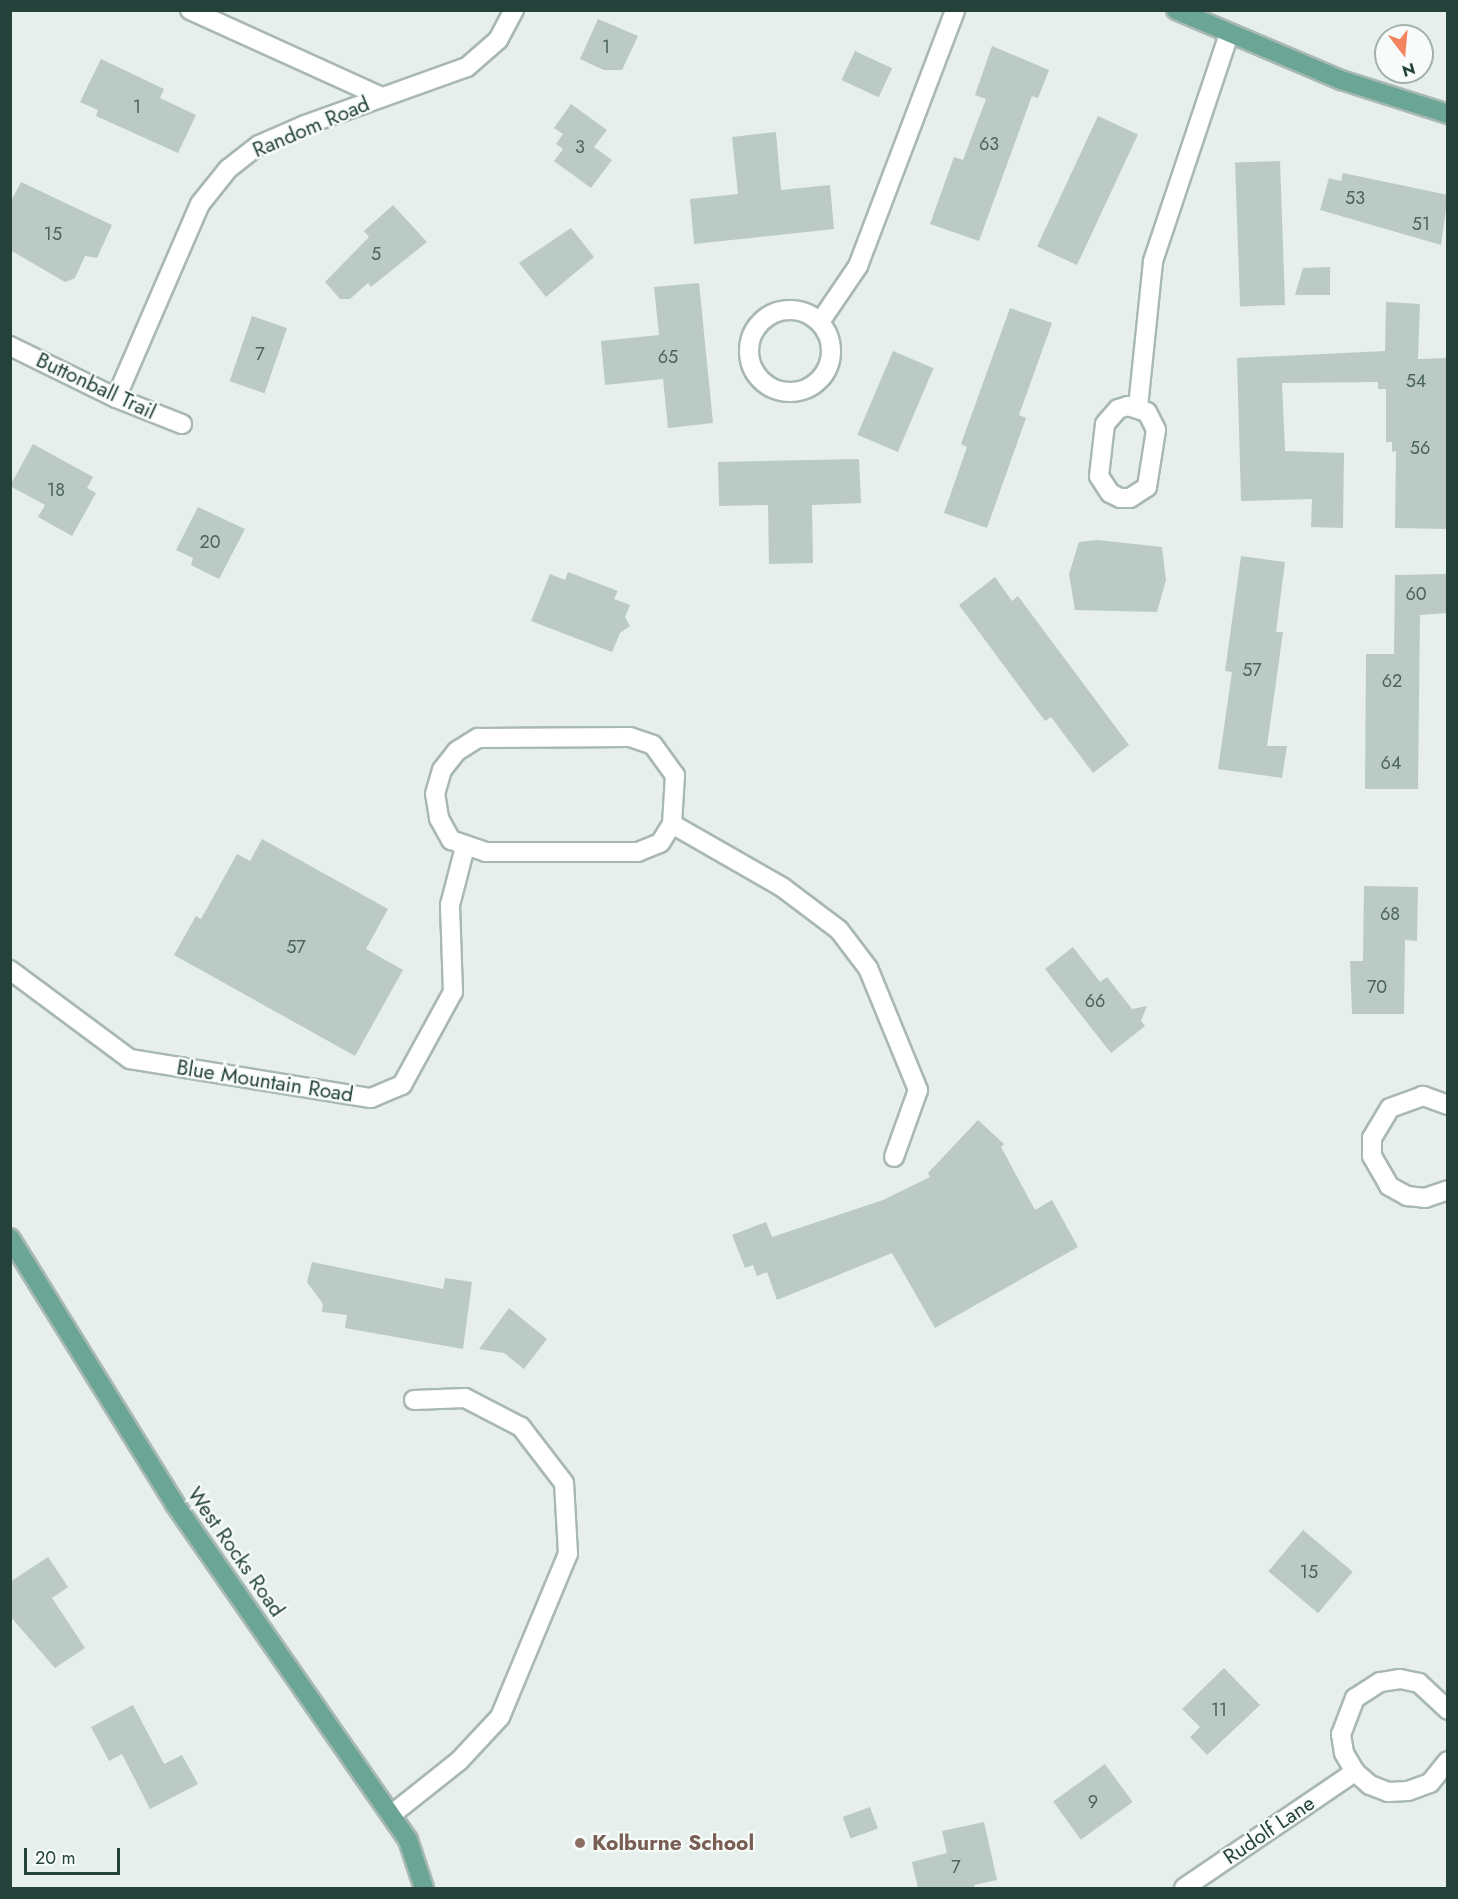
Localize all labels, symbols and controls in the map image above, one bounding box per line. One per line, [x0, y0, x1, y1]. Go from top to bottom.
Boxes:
north arrow [1374, 24, 1434, 84]
house number: 1 [602, 36, 610, 58]
text: N [1399, 57, 1418, 83]
street label: Random Road [249, 91, 373, 163]
house number: 1 [133, 96, 141, 118]
house number: 63 [979, 133, 999, 155]
house number: 3 [575, 136, 585, 158]
house number: 53 [1345, 187, 1365, 209]
house number: 51 [1412, 213, 1430, 235]
house number: 15 [44, 223, 62, 245]
house number: 5 [371, 243, 381, 265]
house number: 7 [255, 343, 265, 365]
house number: 65 [658, 346, 678, 368]
street label: Buttonball Trail [32, 347, 160, 425]
house number: 54 [1406, 370, 1426, 392]
house number: 56 [1410, 437, 1430, 459]
house number: 18 [47, 479, 65, 501]
house number: 20 [199, 531, 221, 553]
house number: 60 [1405, 583, 1427, 605]
house number: 57 [1242, 659, 1262, 681]
house number: 62 [1382, 670, 1402, 692]
house number: 64 [1381, 752, 1401, 774]
house number: 68 [1380, 903, 1400, 925]
house number: 57 [286, 936, 306, 958]
house number: 70 [1367, 976, 1387, 998]
house number: 66 [1085, 990, 1105, 1012]
street label: Blue Mountain Road [175, 1055, 355, 1107]
street label: West Rocks Road [182, 1482, 290, 1622]
house number: 15 [1300, 1561, 1318, 1583]
house number: 11 [1211, 1699, 1227, 1721]
street label: Rudolf Lane [1219, 1790, 1319, 1870]
house number: 9 [1088, 1791, 1098, 1813]
place label: Kolburne School [592, 1830, 754, 1856]
scale bar [27, 1836, 123, 1874]
marker: Kolburne School [573, 1836, 587, 1850]
text: 20 m [35, 1845, 75, 1871]
house number: 7 [951, 1856, 961, 1878]

